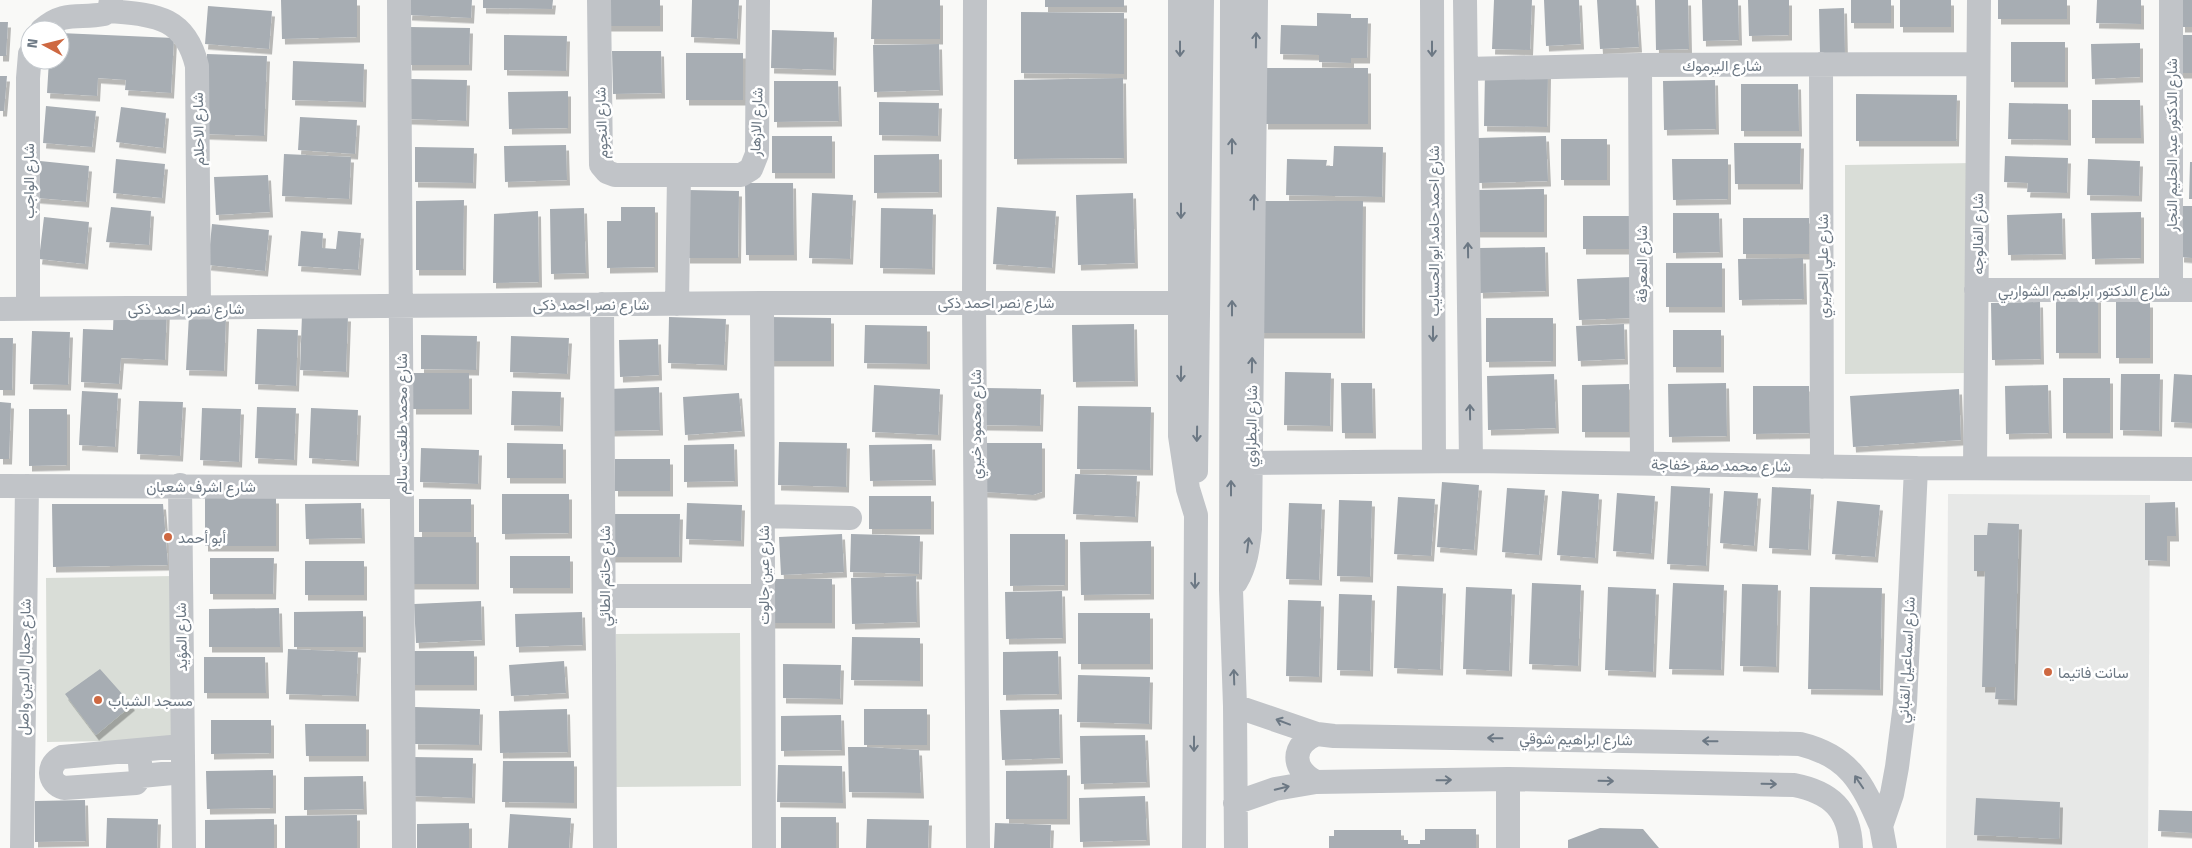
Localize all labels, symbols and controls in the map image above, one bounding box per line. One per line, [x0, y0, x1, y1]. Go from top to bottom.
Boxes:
north arrow [20, 20, 70, 70]
one-way arrow [1251, 32, 1261, 48]
text: N [21, 37, 43, 49]
one-way arrow [1175, 40, 1185, 56]
one-way arrow [1427, 40, 1437, 56]
street label: شارع اليرموك [1682, 54, 1762, 77]
street label: شارع الدكتور عبد الحليم النجار [2160, 58, 2183, 233]
street label: شارع النجوم [588, 86, 614, 159]
street label: شارع الازهار [743, 87, 769, 158]
street label: شارع الاحلام [186, 92, 210, 166]
one-way arrow [1227, 138, 1237, 154]
street label: شارع الواجب [17, 143, 40, 219]
street label: شارع احمد حامد ابو الحسايب [1422, 145, 1445, 317]
street label: شارع الفالوجه [1966, 193, 1989, 275]
one-way arrow [1249, 194, 1259, 210]
one-way arrow [1176, 202, 1186, 219]
street label: شارع علي الحريري [1811, 214, 1836, 318]
street label: شارع المعرفة [1630, 225, 1653, 303]
one-way arrow [1463, 242, 1473, 258]
street label: شارع الدكتور ابراهيم الشواربي [1998, 279, 2170, 304]
street label: شارع نصر احمد ذكى [938, 291, 1054, 314]
street label: شارع نصر احمد ذكى [533, 293, 649, 316]
street label: شارع نصر احمد ذكى [128, 297, 244, 320]
one-way arrow [1227, 301, 1237, 317]
one-way arrow [1428, 325, 1438, 341]
street label: شارع محمد طلعت سالم [390, 353, 413, 495]
one-way arrow [1247, 357, 1257, 373]
one-way arrow [1176, 365, 1185, 381]
street label: شارع محمود خيري [964, 369, 989, 479]
street label: شارع البطراوي [1239, 385, 1265, 467]
one-way arrow [1465, 405, 1475, 421]
one-way arrow [1192, 425, 1202, 441]
street label: شارع محمد صقر خفاجة [1651, 452, 1791, 478]
street label: شارع اشرف شعبان [146, 475, 256, 498]
one-way arrow [1226, 481, 1236, 497]
street label: شارع حاتم الطائي [593, 525, 618, 627]
street label: شارع عين جالوت [752, 525, 775, 625]
place label: أبو أحمد [178, 526, 226, 549]
marker: أبو أحمد [162, 531, 174, 543]
one-way arrow [1243, 537, 1253, 553]
one-way arrow [1190, 572, 1200, 589]
street label: شارع اسماعيل القباني [1891, 596, 1923, 724]
street label: شارع جمال الدين واصل [11, 598, 37, 736]
street label: شارع المؤيد [169, 602, 193, 672]
place label: سانت فاتيما [2058, 661, 2129, 684]
marker: سانت فاتيما [2042, 666, 2054, 678]
one-way arrow [1229, 669, 1239, 686]
place label: مسجد الشباب [108, 689, 193, 712]
marker: مسجد الشباب [92, 694, 104, 706]
one-way arrow [1275, 717, 1291, 726]
street label: شارع ابراهيم شوقي [1519, 727, 1633, 753]
one-way arrow [1488, 733, 1504, 743]
one-way arrow [1189, 735, 1199, 751]
one-way arrow [1703, 736, 1719, 746]
one-way arrow [1435, 775, 1451, 784]
one-way arrow [1854, 775, 1864, 789]
one-way arrow [1598, 776, 1614, 785]
one-way arrow [1760, 779, 1776, 789]
one-way arrow [1273, 783, 1289, 792]

